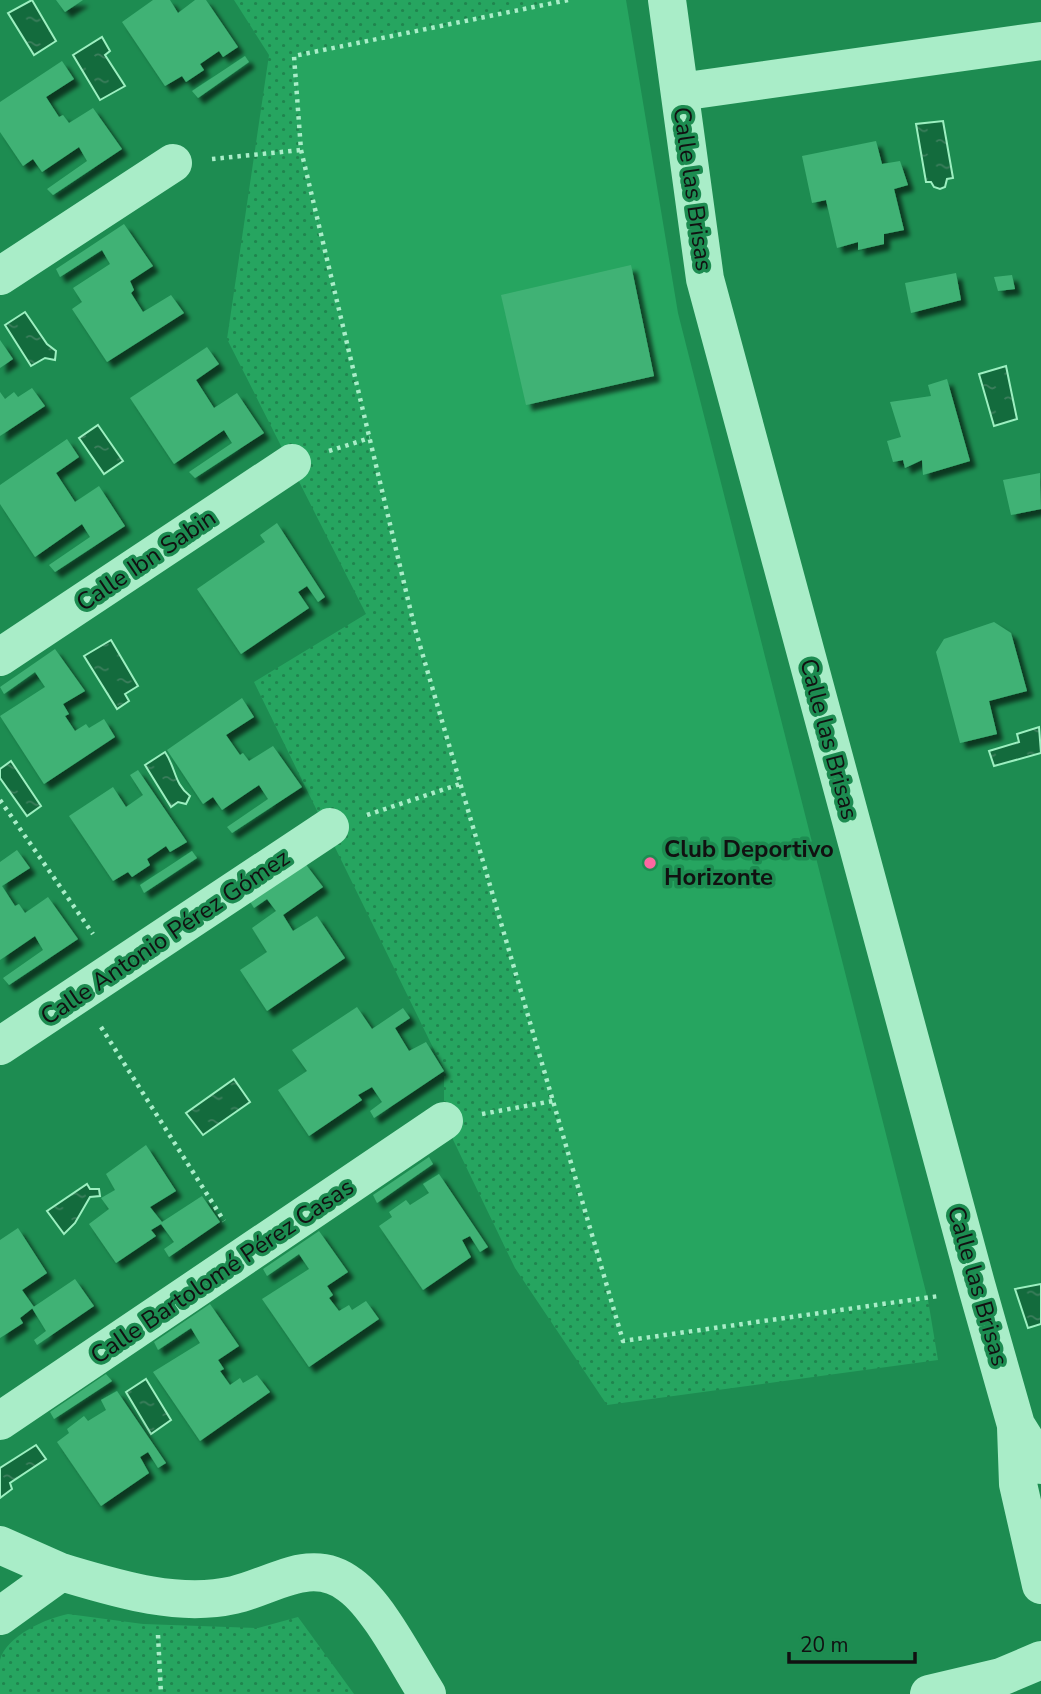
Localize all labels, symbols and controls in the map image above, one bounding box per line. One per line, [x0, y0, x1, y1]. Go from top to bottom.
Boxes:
street label: Calle las Brisas [666, 105, 720, 273]
street label: Calle Ibn Sabin [70, 501, 222, 619]
street label: Calle las Brisas [792, 655, 866, 823]
place label: Club Deportivo Horizonte [664, 833, 834, 893]
street label: Calle Antonio Pérez Gómez [34, 842, 296, 1032]
marker: Club Deportivo Horizonte [642, 855, 658, 871]
street label: Calle Bartolomé Pérez Casas [84, 1171, 360, 1371]
street label: Calle las Brisas [940, 1202, 1016, 1370]
scale bar [789, 1620, 915, 1664]
text: 20 m [800, 1631, 849, 1659]

